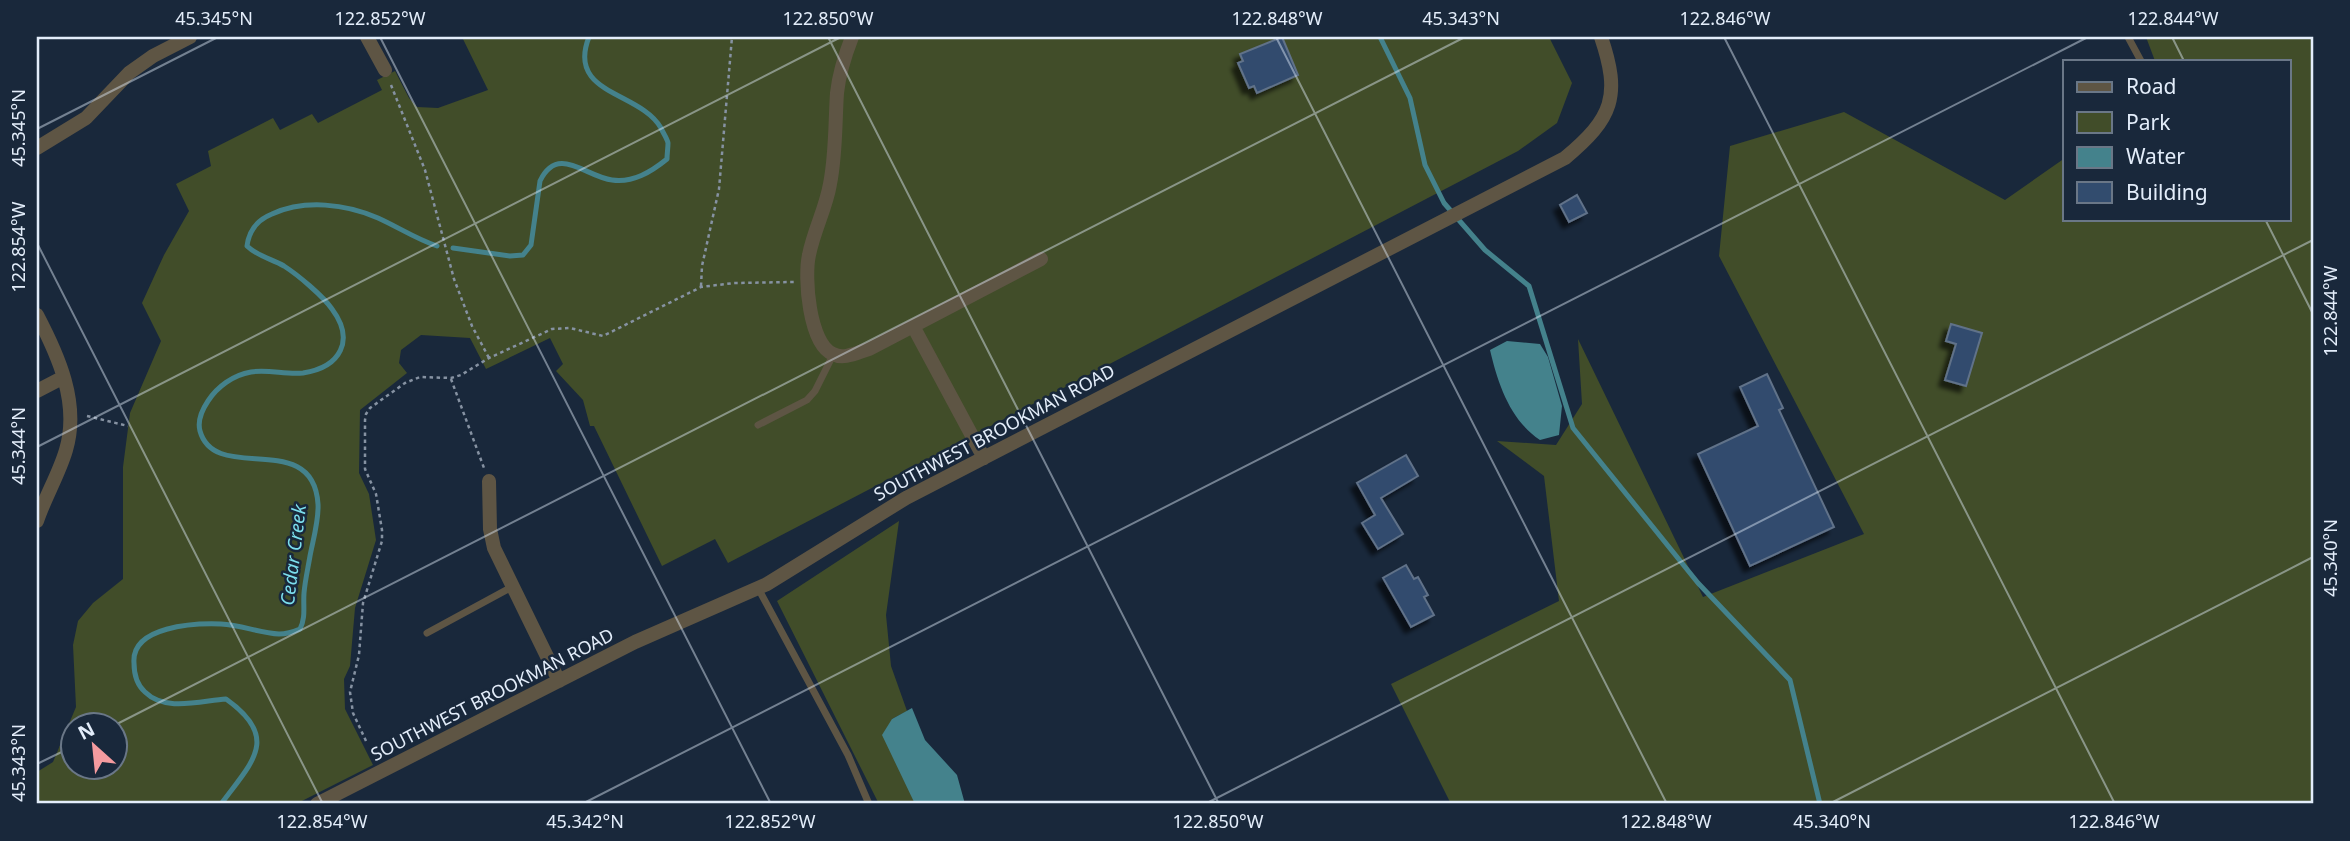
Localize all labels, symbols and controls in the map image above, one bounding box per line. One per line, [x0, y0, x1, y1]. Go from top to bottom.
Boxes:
text: 45.345°N [175, 6, 253, 30]
text: 122.852°W [334, 6, 426, 30]
text: 122.850°W [782, 6, 874, 30]
text: 122.848°W [1231, 6, 1323, 30]
text: 45.343°N [1422, 6, 1500, 30]
text: 122.846°W [1679, 6, 1771, 30]
text: 122.844°W [2127, 6, 2219, 30]
legend [2063, 60, 2290, 220]
text: Road [2126, 72, 2176, 100]
text: 45.345°N [6, 89, 30, 167]
text: Park [2126, 108, 2171, 136]
text: Water [2126, 142, 2185, 170]
text: Building [2126, 178, 2208, 206]
text: 122.854°W [6, 201, 30, 293]
text: 122.844°W [2318, 265, 2342, 357]
street label: SOUTHWEST BROOKMAN ROAD [869, 358, 1119, 506]
text: 45.344°N [6, 407, 30, 485]
water label: Cedar Creek [274, 502, 312, 607]
text: 45.340°N [2318, 519, 2342, 597]
street label: SOUTHWEST BROOKMAN ROAD [366, 622, 618, 766]
north arrow [60, 712, 130, 782]
text: N [73, 716, 99, 746]
text: 45.343°N [6, 724, 30, 802]
text: 122.854°W [276, 809, 368, 833]
text: 45.342°N [546, 809, 624, 833]
text: 122.852°W [724, 809, 816, 833]
text: 122.850°W [1172, 809, 1264, 833]
text: 122.848°W [1620, 809, 1712, 833]
text: 45.340°N [1793, 809, 1871, 833]
text: 122.846°W [2068, 809, 2160, 833]

